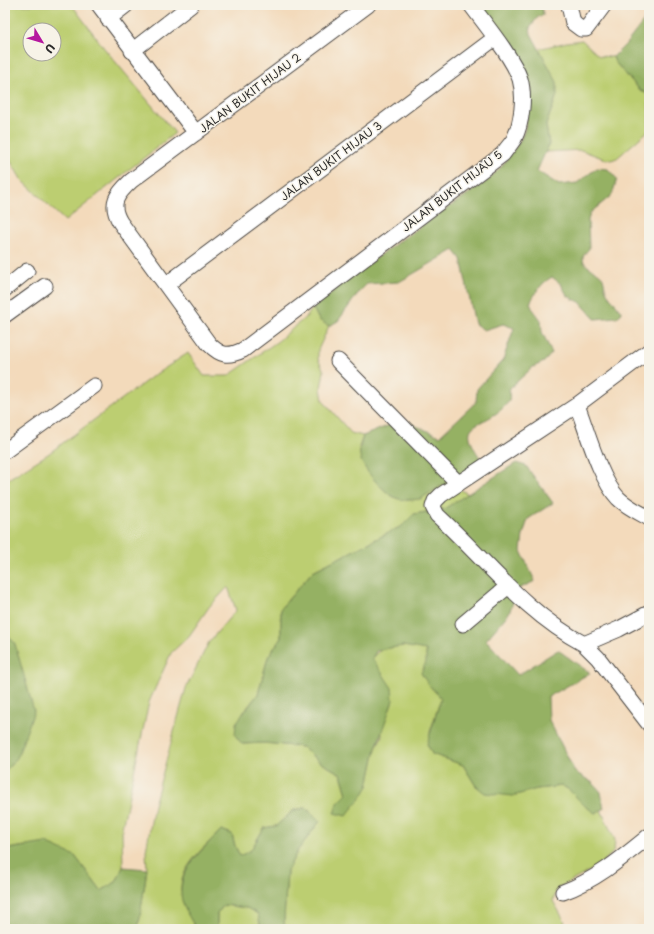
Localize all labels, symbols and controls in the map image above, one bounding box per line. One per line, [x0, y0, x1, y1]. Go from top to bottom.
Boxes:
north arrow [22, 22, 62, 62]
text: U [41, 40, 60, 57]
street label: JALAN BUKIT HIJAU 2 [195, 48, 304, 137]
street label: JALAN BUKIT HIJAU 3 [276, 117, 385, 205]
street label: JALAN BUKIT HIJAU 5 [398, 146, 506, 235]

